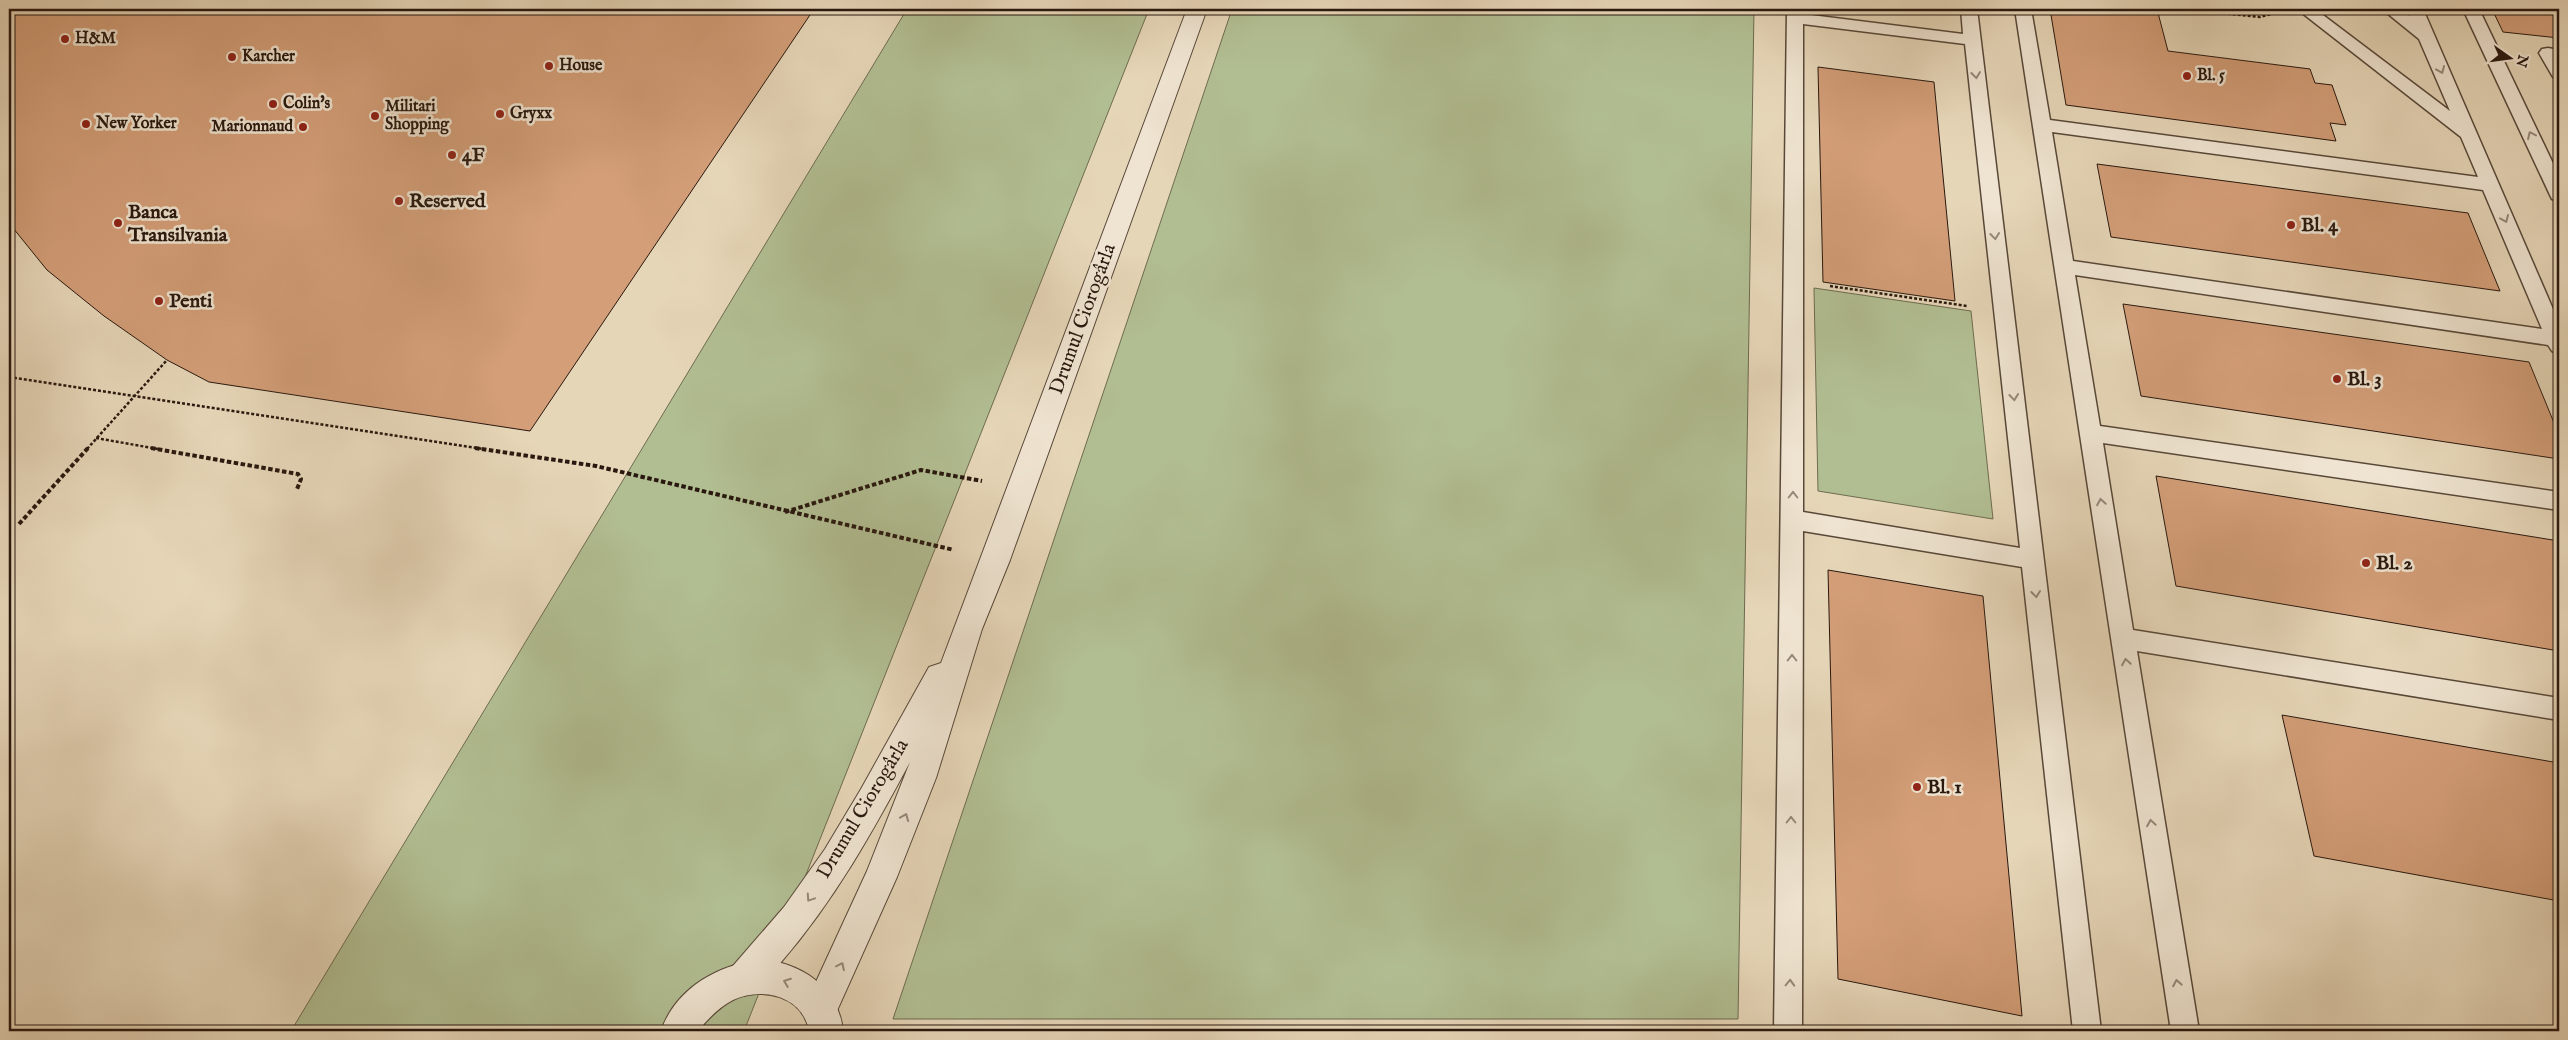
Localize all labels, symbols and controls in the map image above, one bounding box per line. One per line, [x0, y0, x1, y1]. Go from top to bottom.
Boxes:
place label: H&M [75, 29, 116, 49]
north arrow [2486, 32, 2536, 82]
marker: H&M [59, 33, 71, 45]
place label: Karcher [242, 47, 295, 67]
marker: Karcher [226, 51, 238, 63]
text: N [2511, 52, 2532, 69]
place label: House [559, 56, 603, 76]
marker: House [543, 60, 555, 72]
one-way arrow [2434, 65, 2445, 74]
place label: Bl. 5 [2197, 66, 2225, 86]
one-way arrow [1971, 70, 1981, 79]
marker: Bl. 5 [2181, 70, 2193, 82]
place label: Colin's [283, 94, 330, 114]
place label: Militari Shopping [385, 97, 450, 135]
marker: Colin's [267, 98, 279, 110]
place label: Gryxx [510, 104, 552, 124]
marker: Gryxx [494, 108, 506, 120]
marker: Militari Shopping [369, 110, 381, 122]
place label: New Yorker [95, 114, 177, 134]
place label: Marionnaud [212, 117, 293, 137]
marker: New Yorker [80, 118, 92, 130]
marker: Marionnaud [297, 121, 309, 133]
one-way arrow [2527, 131, 2537, 140]
place label: 4F [462, 143, 485, 168]
marker: 4F [446, 149, 458, 161]
place label: Reserved [409, 189, 487, 214]
marker: Reserved [393, 195, 405, 207]
place label: Banca Transilvania [127, 200, 228, 248]
place label: Bl. 4 [2301, 213, 2339, 238]
one-way arrow [2498, 214, 2509, 223]
marker: Banca Transilvania [112, 217, 124, 229]
marker: Bl. 4 [2285, 219, 2297, 231]
one-way arrow [1989, 232, 2000, 240]
street label: Drumul Ciorogârla [1044, 240, 1122, 398]
place label: Penti [169, 289, 213, 314]
marker: Penti [153, 295, 165, 307]
place label: Bl. 3 [2347, 367, 2382, 392]
marker: Bl. 3 [2331, 373, 2343, 385]
one-way arrow [2008, 394, 2019, 402]
one-way arrow [1788, 491, 1798, 498]
one-way arrow [2096, 497, 2106, 506]
place label: Bl. 2 [2376, 551, 2413, 576]
marker: Bl. 2 [2360, 557, 2372, 569]
one-way arrow [2030, 590, 2041, 598]
one-way arrow [1787, 653, 1797, 661]
one-way arrow [2121, 658, 2131, 667]
street label: Drumul Ciorogârla [811, 734, 915, 883]
place label: Bl. 1 [1927, 775, 1962, 800]
marker: Bl. 1 [1911, 781, 1923, 793]
one-way arrow [899, 813, 909, 822]
one-way arrow [1786, 816, 1796, 824]
one-way arrow [2146, 818, 2157, 826]
one-way arrow [807, 892, 816, 901]
one-way arrow [835, 962, 845, 971]
one-way arrow [783, 978, 792, 988]
one-way arrow [1785, 978, 1795, 986]
one-way arrow [2172, 979, 2182, 988]

